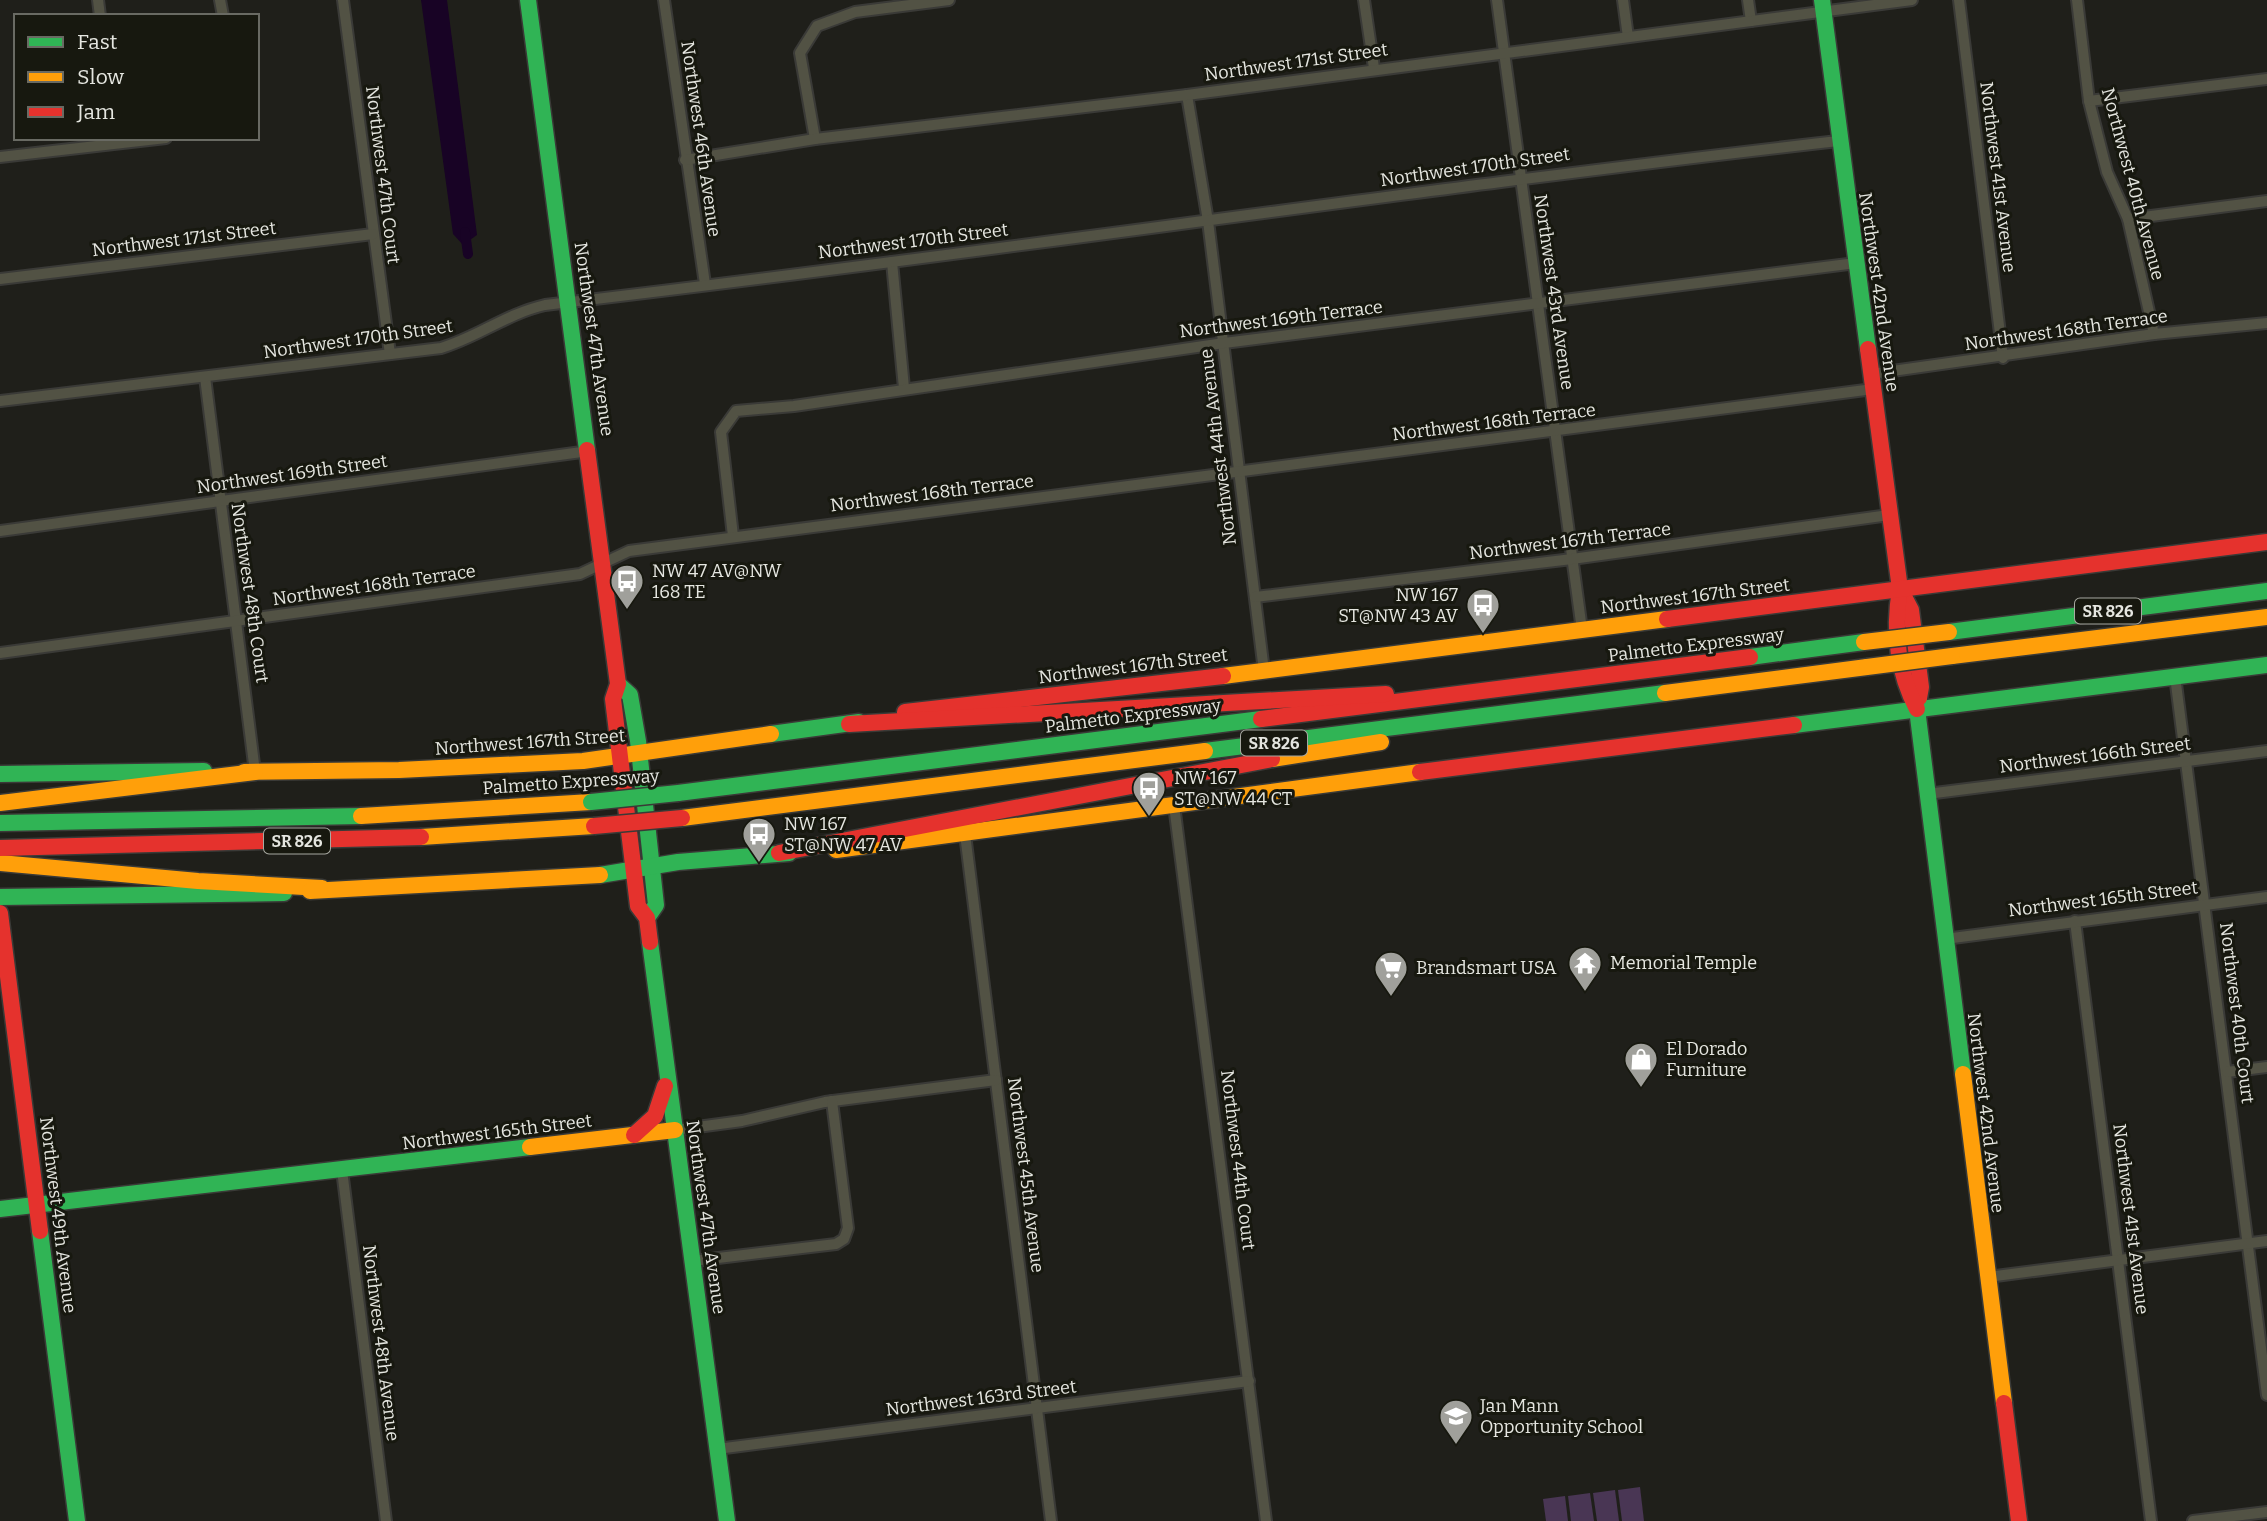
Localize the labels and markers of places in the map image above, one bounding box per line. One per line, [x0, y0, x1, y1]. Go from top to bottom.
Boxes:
place label: NW 47 AV@NW 168 TE [652, 560, 782, 603]
bus stop icon: NW 47 AV@NW 168 TE [608, 562, 646, 611]
place label: NW 167 ST@NW 43 AV [1338, 584, 1459, 627]
bus stop icon: NW 167 ST@NW 43 AV [1464, 586, 1502, 635]
place label: NW 167 ST@NW 44 CT [1174, 767, 1293, 810]
bus stop icon: NW 167 ST@NW 44 CT [1130, 769, 1168, 818]
place label: NW 167 ST@NW 47 AV [784, 813, 903, 856]
bus stop icon: NW 167 ST@NW 47 AV [740, 815, 778, 864]
temple icon: Memorial Temple [1566, 944, 1604, 993]
supermarket icon: Brandsmart USA [1372, 949, 1410, 998]
place label: Memorial Temple [1610, 952, 1757, 974]
place label: Brandsmart USA [1416, 957, 1557, 979]
place label: El Dorado Furniture [1666, 1038, 1747, 1081]
shop icon: El Dorado Furniture [1622, 1040, 1660, 1089]
place label: Jan Mann Opportunity School [1479, 1395, 1643, 1438]
school or university icon: Jan Mann Opportunity School [1437, 1397, 1475, 1446]

